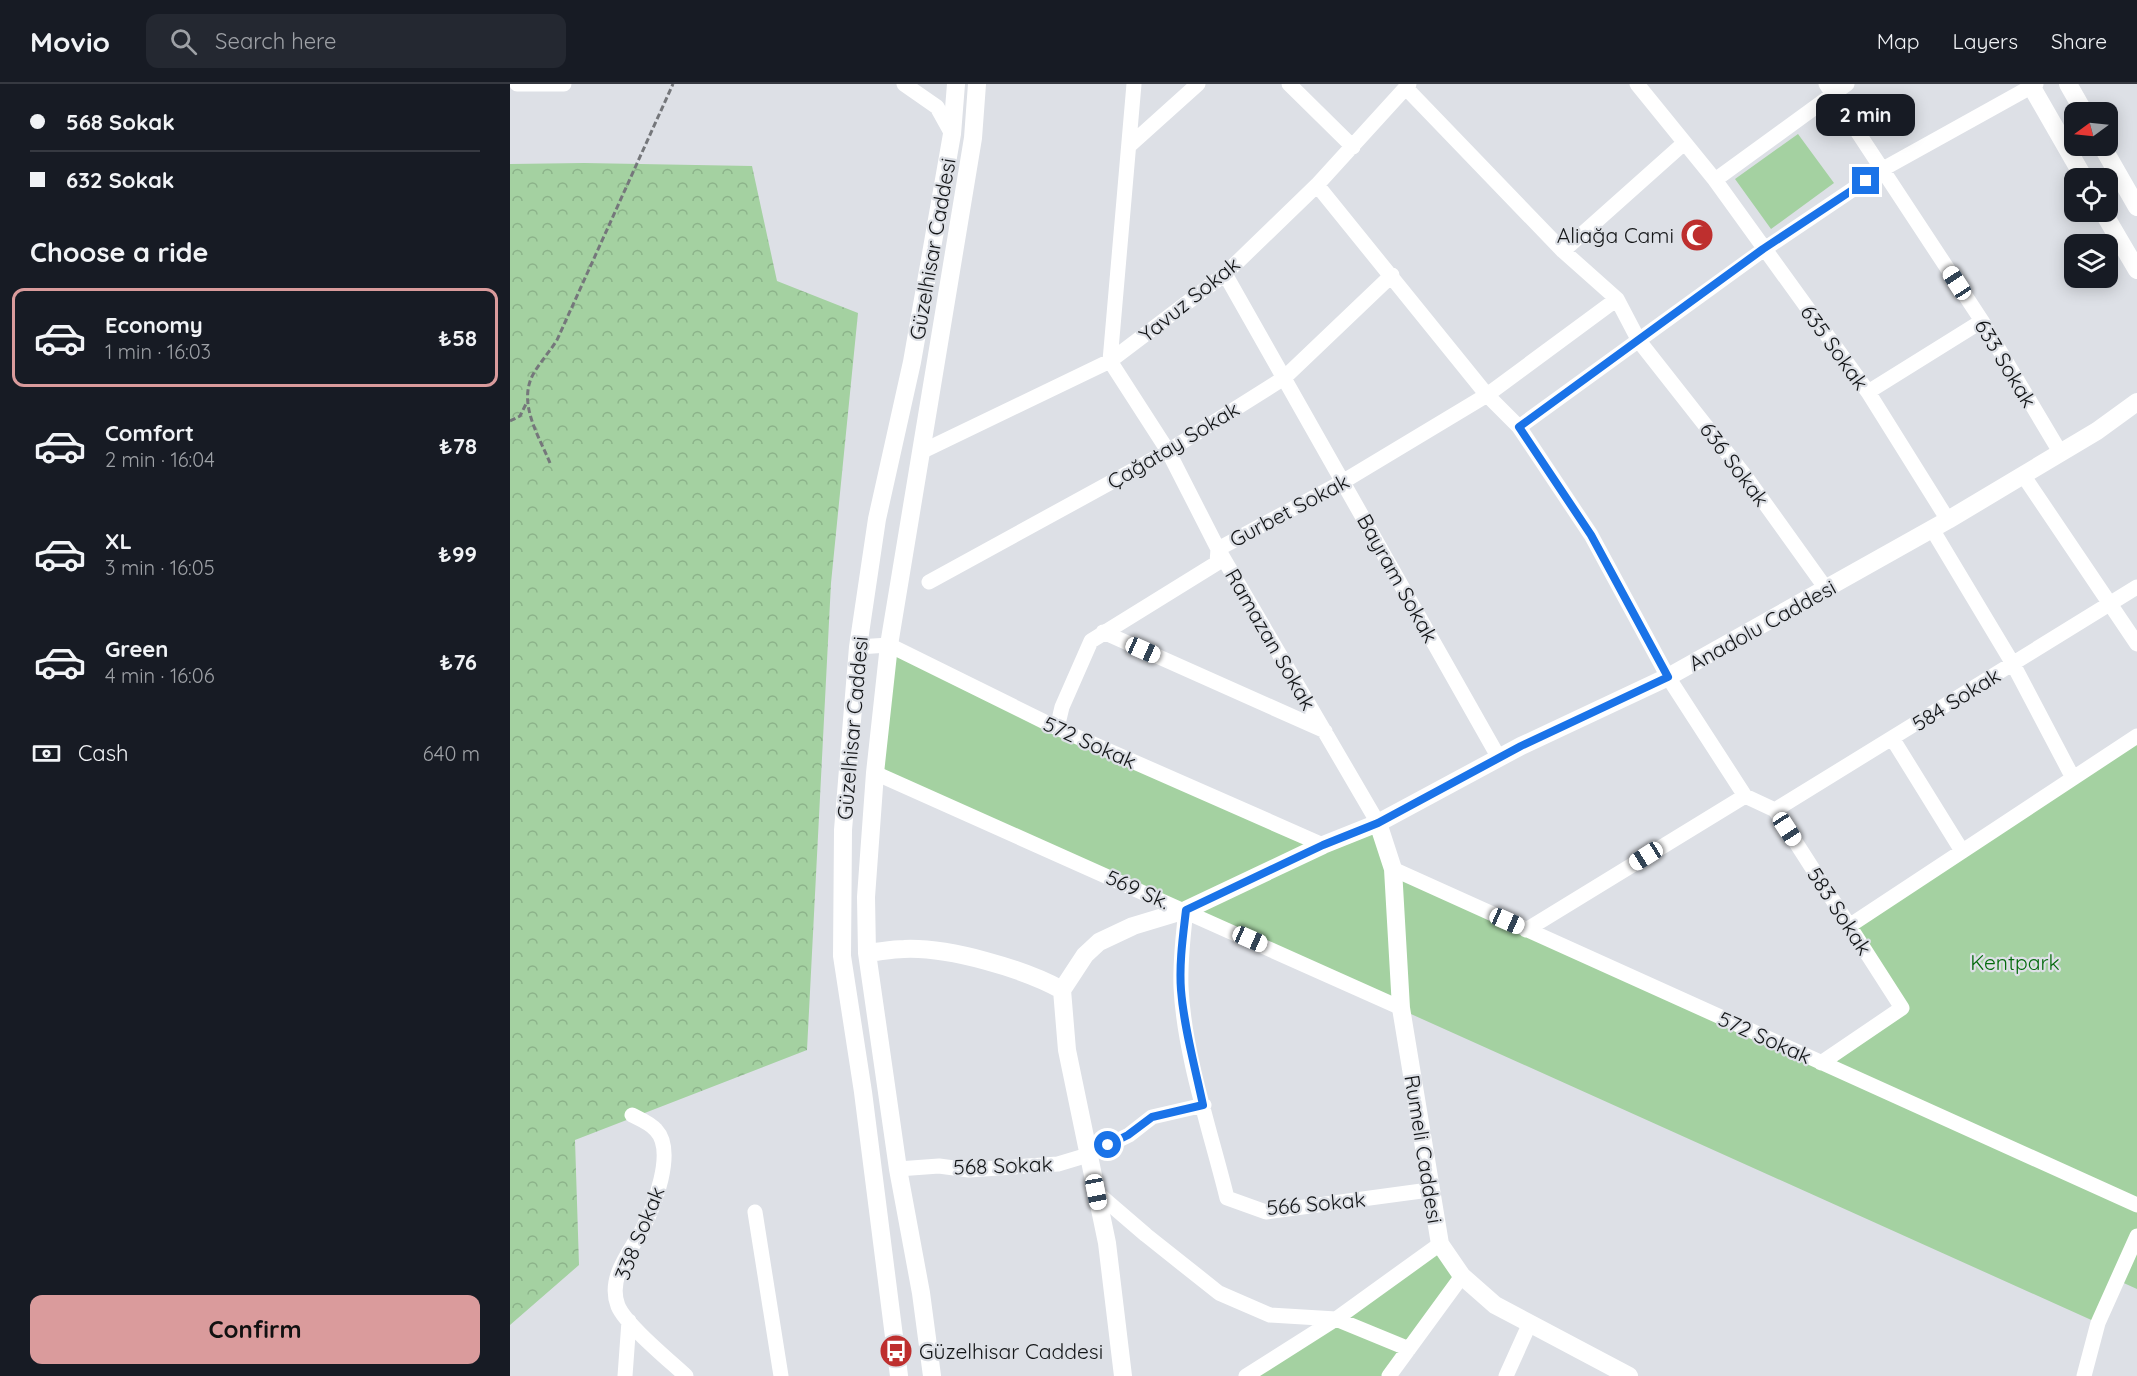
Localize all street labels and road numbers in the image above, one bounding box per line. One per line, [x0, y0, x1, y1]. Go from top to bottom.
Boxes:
street label: Güzelhisar Caddesi [903, 156, 961, 342]
street label: Yavuz Sokak [1133, 251, 1245, 347]
street label: 635 Sokak [1795, 299, 1875, 395]
street label: 633 Sokak [1969, 314, 2043, 412]
street label: Çağatay Sokak [1102, 395, 1244, 495]
street label: 636 Sokak [1695, 417, 1775, 511]
street label: Gurbet Sokak [1225, 468, 1353, 552]
street label: Bayram Sokak [1352, 509, 1444, 647]
street label: Ramazan Sokak [1220, 564, 1322, 714]
street label: Anadolu Caddesi [1684, 574, 1840, 676]
street label: Güzelhisar Caddesi [831, 635, 873, 821]
street label: 584 Sokak [1907, 662, 2005, 736]
street label: 572 Sokak [1039, 710, 1141, 774]
street label: 583 Sokak [1802, 862, 1878, 960]
street label: 569 Sk. [1102, 863, 1174, 915]
street label: 572 Sokak [1714, 1005, 1816, 1069]
street label: Rumeli Caddesi [1399, 1073, 1449, 1225]
street label: 568 Sokak [953, 1150, 1053, 1180]
street label: 338 Sokak [608, 1182, 670, 1284]
street label: 566 Sokak [1265, 1186, 1367, 1220]

